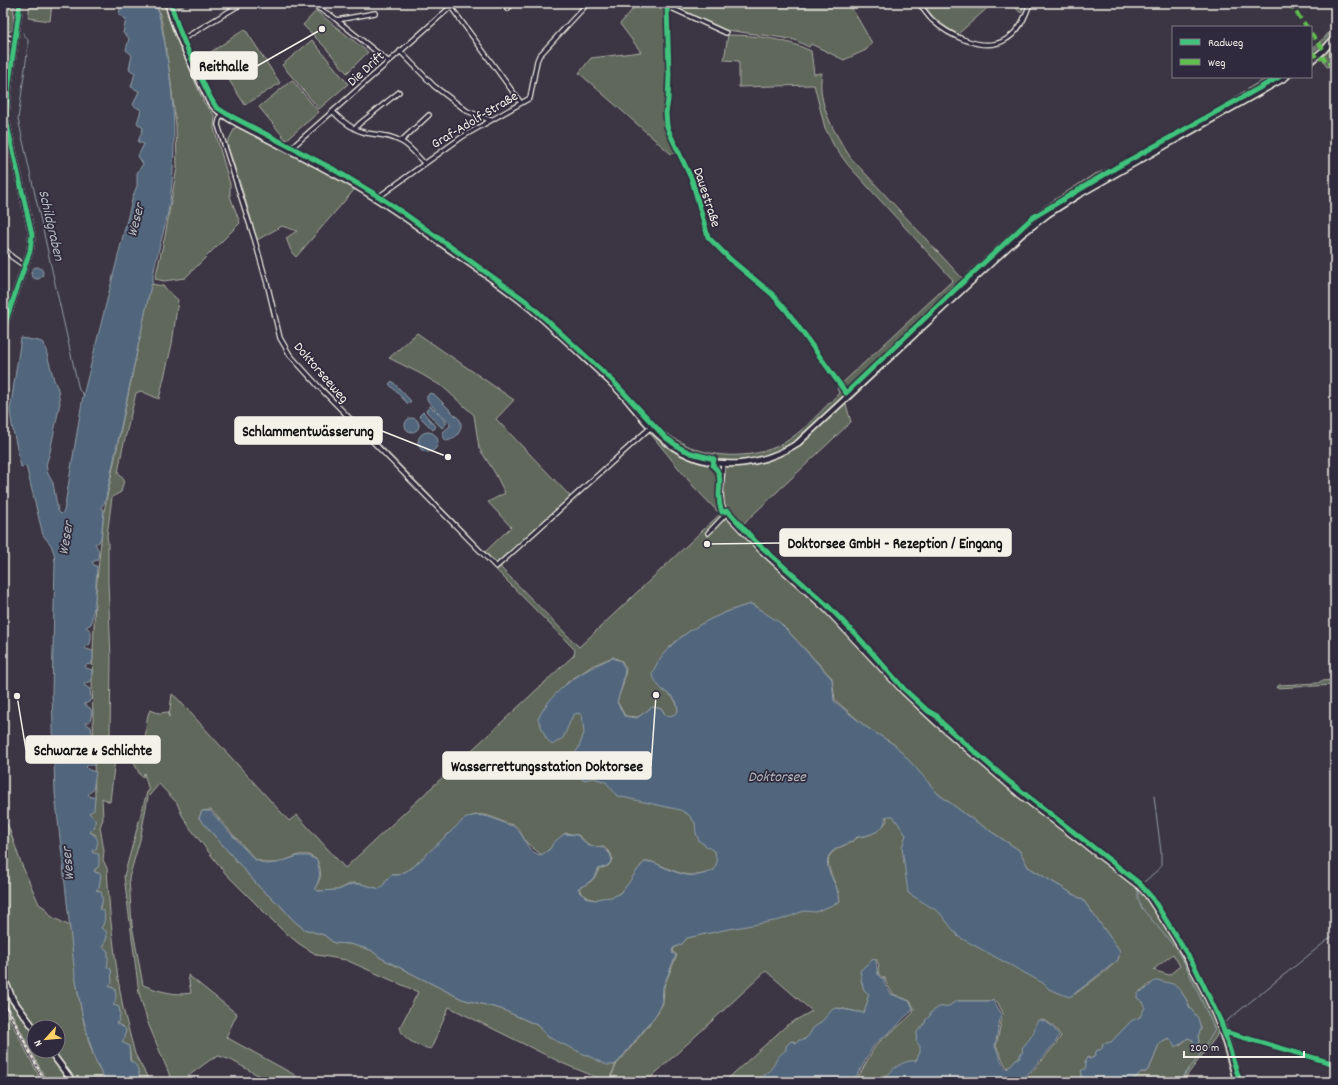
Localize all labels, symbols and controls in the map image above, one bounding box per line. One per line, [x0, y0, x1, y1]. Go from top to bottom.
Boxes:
legend [1172, 26, 1312, 78]
text: Radweg [1208, 35, 1243, 52]
street label: Die Drift [343, 47, 389, 92]
callout: Reithalle [191, 52, 257, 79]
text: Weg [1208, 55, 1225, 72]
text: Reithalle [199, 57, 249, 79]
street label: Graf-Adolf-Straße [428, 87, 522, 155]
street label: Dauestraße [687, 165, 725, 230]
water label: Schildgraben [31, 188, 69, 264]
water label: Weser [122, 200, 152, 239]
street label: Doktorseeweg [288, 338, 353, 408]
callout: Schlammentwässerung [235, 417, 382, 444]
text: Schlammentwässerung [242, 422, 374, 444]
water label: Weser [53, 519, 81, 557]
callout: Doktorsee GmbH - Rezeption / Eingang [780, 529, 1011, 556]
text: Doktorsee GmbH - Rezeption / Eingang [787, 534, 1003, 556]
callout: Schwarze & Schlichte [26, 736, 160, 763]
text: Schwarze & Schlichte [34, 741, 153, 763]
callout: Wasserrettungsstation Doktorsee [443, 752, 651, 779]
text: Wasserrettungsstation Doktorsee [451, 757, 643, 779]
water label: Doktorsee [748, 767, 807, 789]
water label: Weser [56, 845, 81, 882]
north arrow [26, 1019, 66, 1059]
scale bar [1184, 1033, 1304, 1059]
text: N [30, 1036, 47, 1049]
text: 200 m [1190, 1040, 1219, 1057]

